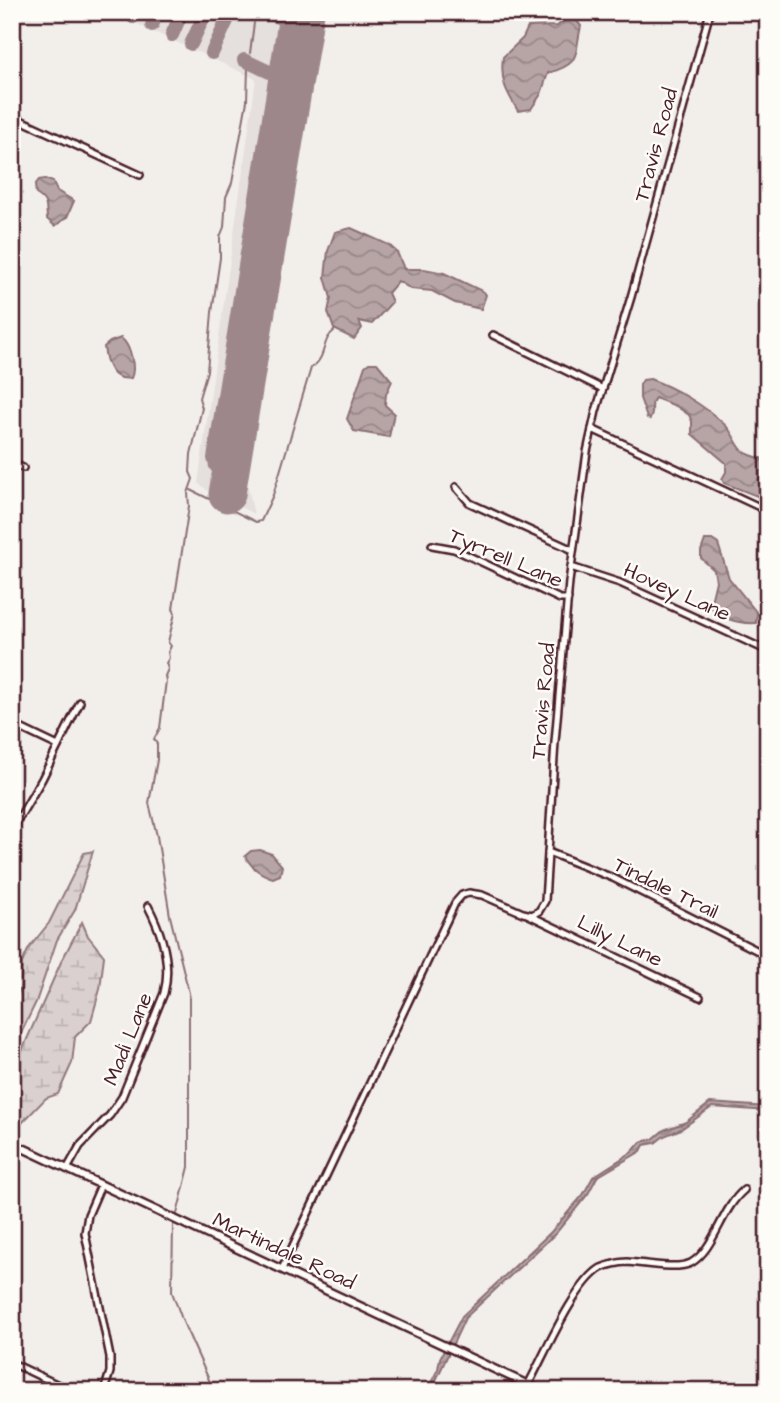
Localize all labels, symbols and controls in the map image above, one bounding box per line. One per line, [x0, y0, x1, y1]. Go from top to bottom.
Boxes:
street label: Travis Road [627, 85, 685, 205]
street label: Tyrrell Lane [444, 521, 567, 597]
street label: Hovey Lane [618, 556, 735, 630]
street label: Travis Road [523, 641, 563, 760]
street label: Tindale Trail [609, 850, 723, 926]
street label: Lilly Lane [572, 908, 667, 976]
street label: Madi Lane [96, 988, 160, 1090]
street label: Martindale Road [208, 1205, 360, 1297]

